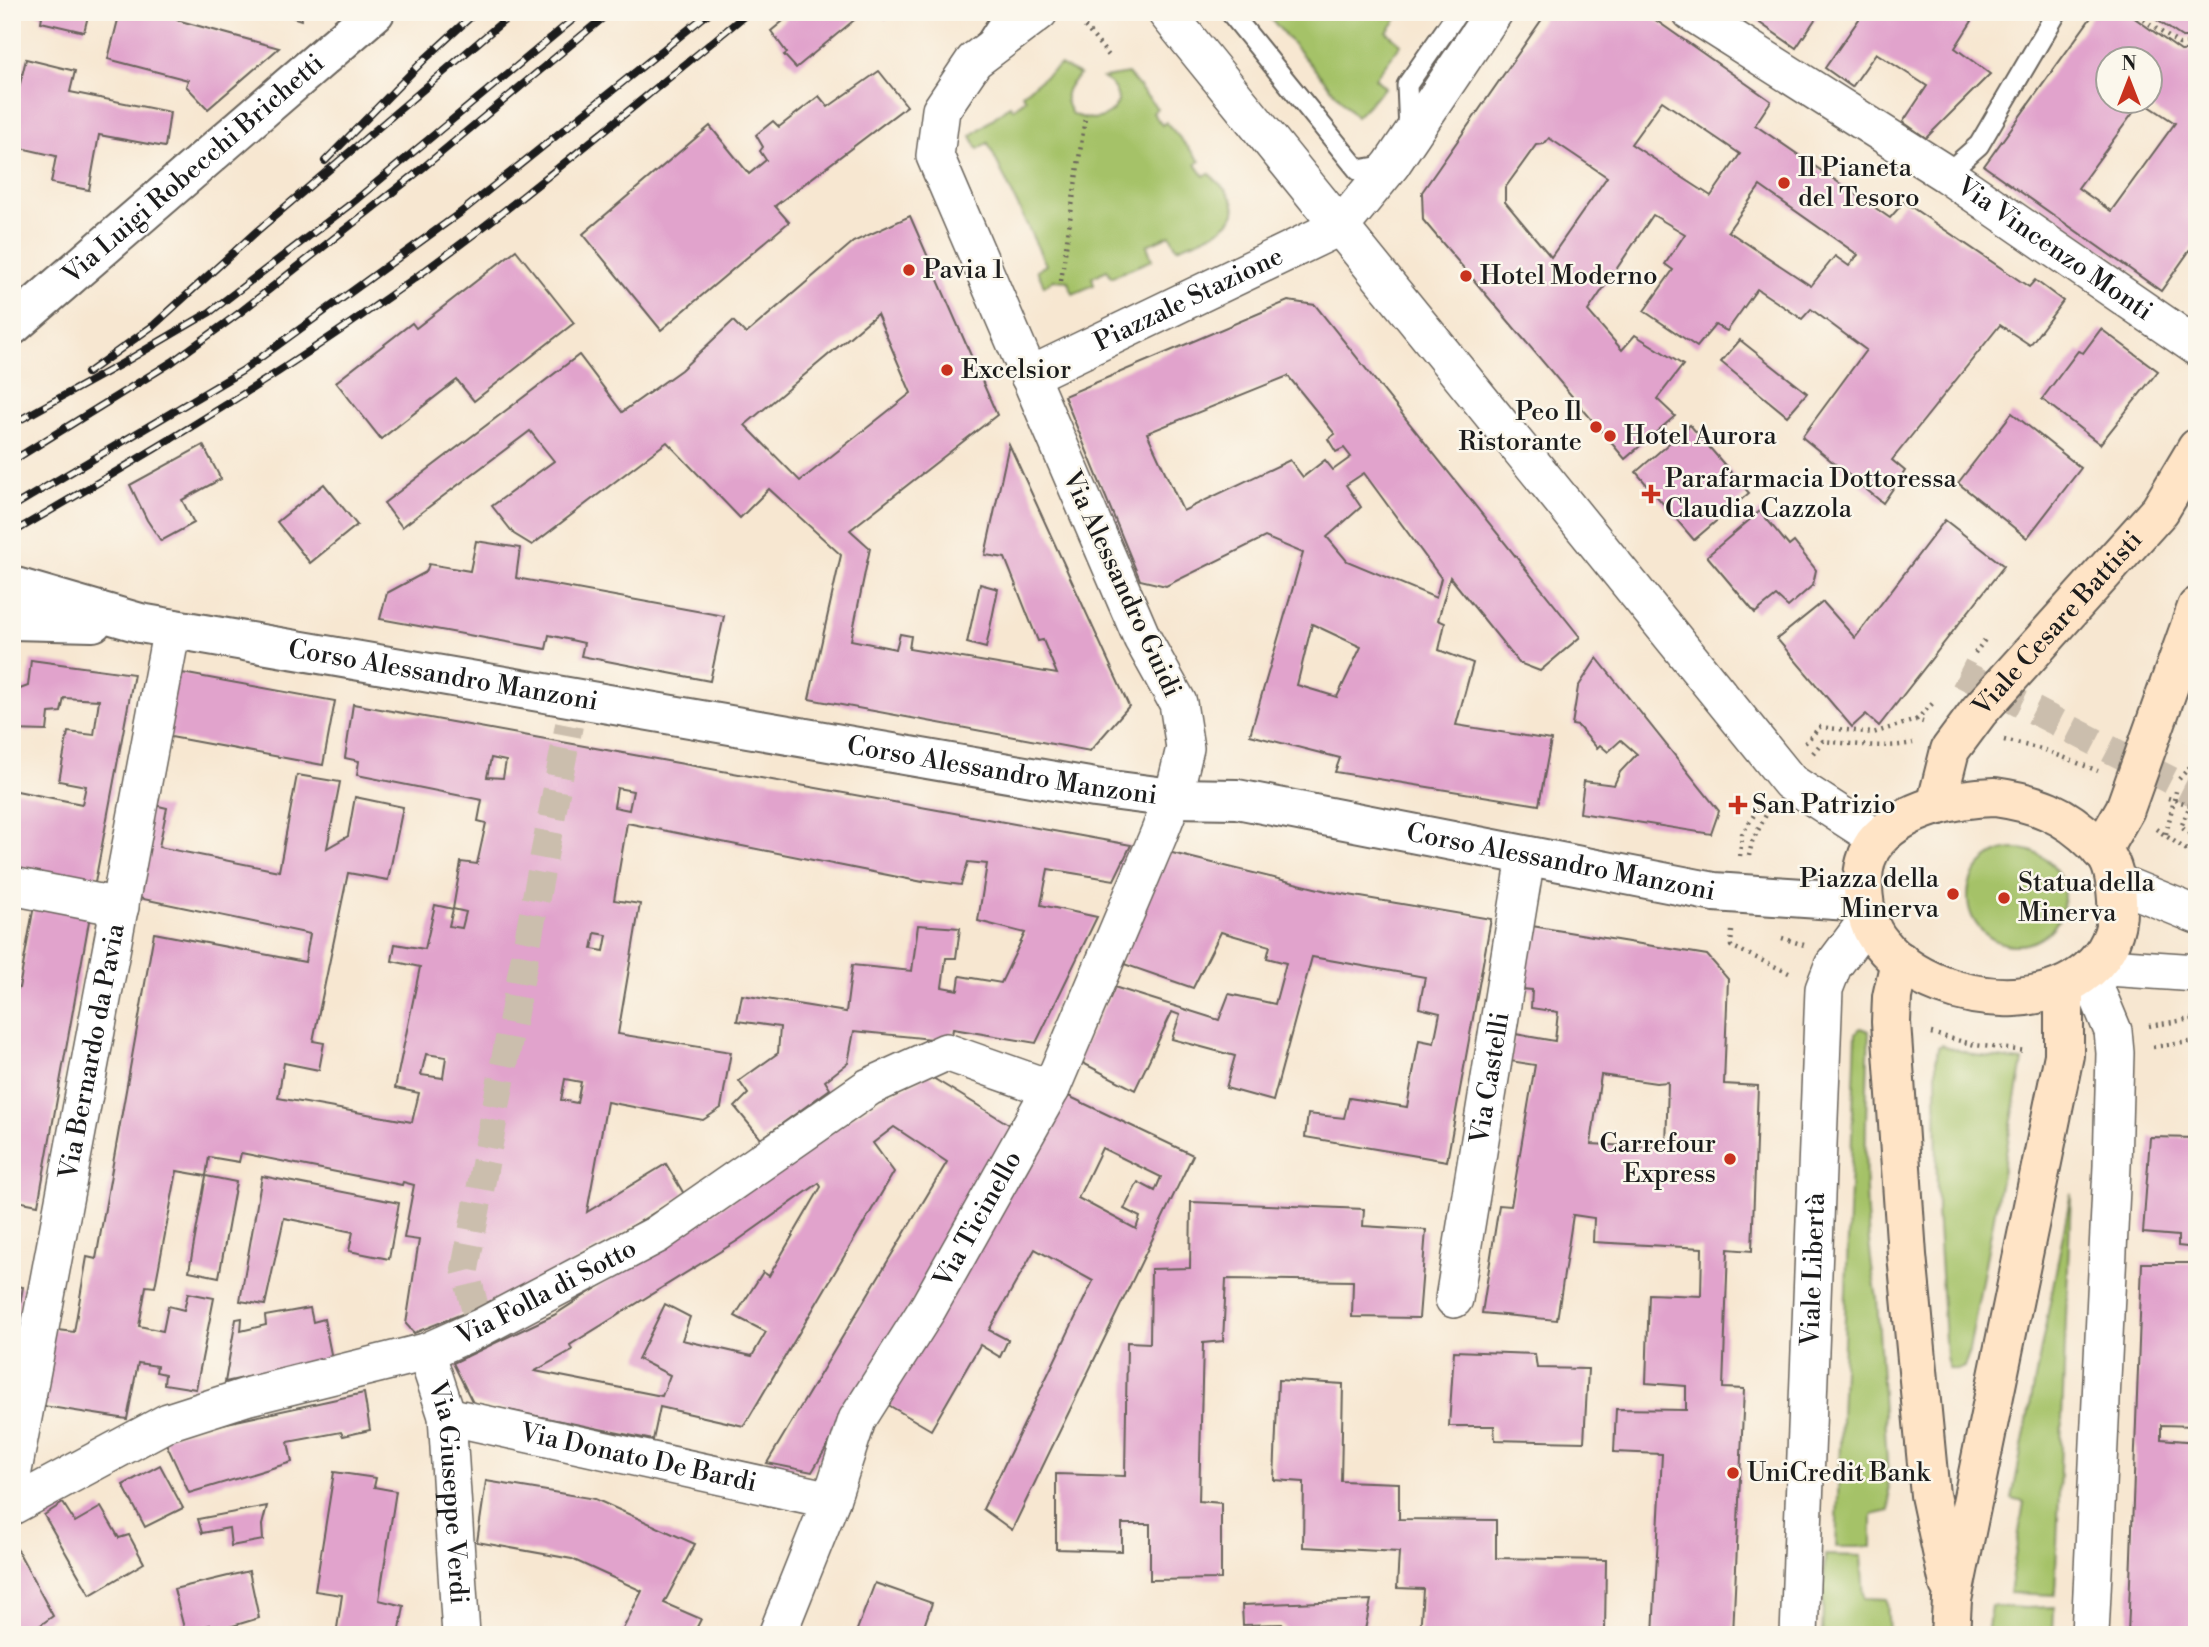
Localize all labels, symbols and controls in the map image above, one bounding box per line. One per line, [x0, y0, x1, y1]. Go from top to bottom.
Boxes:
north arrow [2094, 46, 2164, 116]
street label: Via Luigi Robecchi Brichetti [55, 47, 331, 291]
text: N [2121, 52, 2137, 76]
place label: Il Pianeta del Tesoro [1798, 152, 1920, 214]
street label: Via Vincenzo Monti [1950, 170, 2159, 327]
marker: Il Pianeta del Tesoro [1776, 175, 1792, 191]
street label: Piazzale Stazione [1089, 240, 1288, 358]
place label: Pavia 1 [923, 254, 1004, 286]
place label: Hotel Moderno [1480, 260, 1658, 292]
marker: Pavia 1 [901, 262, 917, 278]
marker: Hotel Moderno [1458, 268, 1474, 284]
place label: Excelsior [961, 354, 1071, 386]
marker: Excelsior [939, 362, 955, 378]
place label: Peo Il Ristorante [1458, 396, 1582, 458]
marker: Peo Il Ristorante [1588, 419, 1604, 435]
place label: Hotel Aurora [1624, 420, 1778, 452]
marker: Hotel Aurora [1602, 428, 1618, 444]
place label: Parafarmacia Dottoressa Claudia Cazzola [1665, 463, 1958, 525]
street label: Via Alessandro Guidi [1055, 465, 1188, 702]
marker: Parafarmacia Dottoressa Claudia Cazzola [1643, 486, 1659, 502]
street label: Viale Cesare Battisti [1966, 524, 2149, 723]
street label: Corso Alessandro Manzoni [286, 633, 601, 718]
street label: Corso Alessandro Manzoni [845, 729, 1159, 812]
place label: San Patrizio [1752, 789, 1896, 821]
marker: San Patrizio [1730, 797, 1746, 813]
street label: Corso Alessandro Manzoni [1404, 816, 1718, 908]
place label: Piazza della Minerva [1800, 863, 1940, 925]
place label: Statua della Minerva [2018, 867, 2156, 929]
marker: Piazza della Minerva [1945, 886, 1961, 902]
marker: Statua della Minerva [1996, 890, 2012, 906]
street label: Via Bernardo da Pavia [52, 920, 132, 1183]
street label: Via Castelli [1463, 1010, 1516, 1147]
place label: Carrefour Express [1600, 1128, 1716, 1190]
street label: Via Ticinello [926, 1145, 1029, 1294]
marker: Carrefour Express [1722, 1151, 1738, 1167]
street label: Viale Libertà [1794, 1191, 1832, 1348]
street label: Via Folla di Sotto [451, 1232, 642, 1353]
street label: Via Giuseppe Verdi [420, 1377, 475, 1605]
street label: Via Donato De Bardi [516, 1416, 760, 1499]
place label: UniCredit Bank [1747, 1457, 1931, 1489]
marker: UniCredit Bank [1725, 1465, 1741, 1481]

